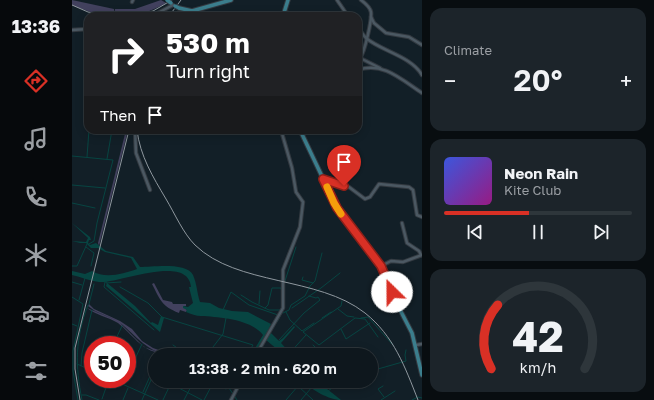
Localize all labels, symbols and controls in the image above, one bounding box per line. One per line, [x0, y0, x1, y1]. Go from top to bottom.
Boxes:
text: 13:36 [12, 15, 60, 37]
text: 530 m [166, 26, 250, 59]
icon: right [100, 28, 152, 80]
text: Climate [444, 42, 492, 58]
text: Turn right [166, 60, 250, 82]
text: 20° [514, 62, 562, 98]
icon: directions [22, 67, 50, 95]
text: − [444, 67, 456, 94]
text: + [620, 67, 632, 94]
icon: arrive [144, 104, 166, 126]
text: Then [100, 106, 136, 124]
icon: music [22, 125, 50, 153]
pin [327, 145, 361, 186]
icon: arrive [333, 151, 355, 173]
text: Neon Rain [504, 164, 578, 182]
text: Kite Club [504, 182, 561, 198]
icon: phone [22, 183, 50, 211]
icon: previous [464, 221, 486, 243]
icon: pause [527, 221, 549, 243]
icon: next [590, 221, 612, 243]
icon: climate [22, 241, 50, 269]
position arrow [371, 271, 413, 313]
icon: car [22, 299, 50, 327]
text: 42 [512, 310, 564, 360]
speed limit sign: 50 [84, 336, 136, 388]
icon: filters [22, 357, 50, 385]
text: km/h [520, 358, 556, 375]
text: 13:38 · 2 min · 620 m [189, 359, 337, 377]

